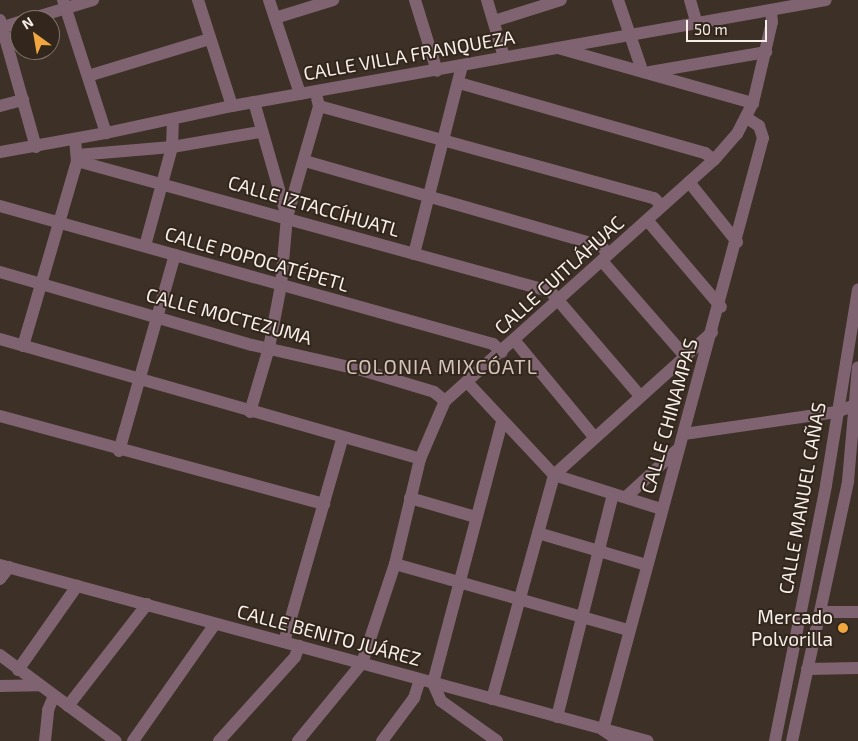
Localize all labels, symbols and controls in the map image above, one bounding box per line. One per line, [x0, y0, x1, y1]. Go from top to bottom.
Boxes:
north arrow [10, 10, 60, 60]
scale bar [688, 10, 769, 42]
text: N [19, 13, 36, 33]
text: 50 m [694, 20, 728, 38]
street label: CALLE VILLA FRANQUEZA [301, 25, 517, 85]
street label: CALLE IZTACCÍHUATL [225, 171, 403, 241]
street label: CALLE CUITLÁHUAC [490, 211, 628, 339]
street label: CALLE POPOCATÉPETL [162, 222, 352, 296]
street label: CALLE MOCTEZUMA [144, 283, 314, 349]
street label: CALLE CHINAMPAS [636, 336, 702, 496]
district label: COLONIA MIXCÓATL [344, 354, 540, 378]
street label: CALLE MANUEL CAÑAS [774, 400, 830, 596]
street label: CALLE BENITO JUÁREZ [235, 599, 423, 671]
place label: Mercado Polvorilla [751, 606, 833, 650]
marker: Mercado Polvorilla [837, 622, 849, 634]

